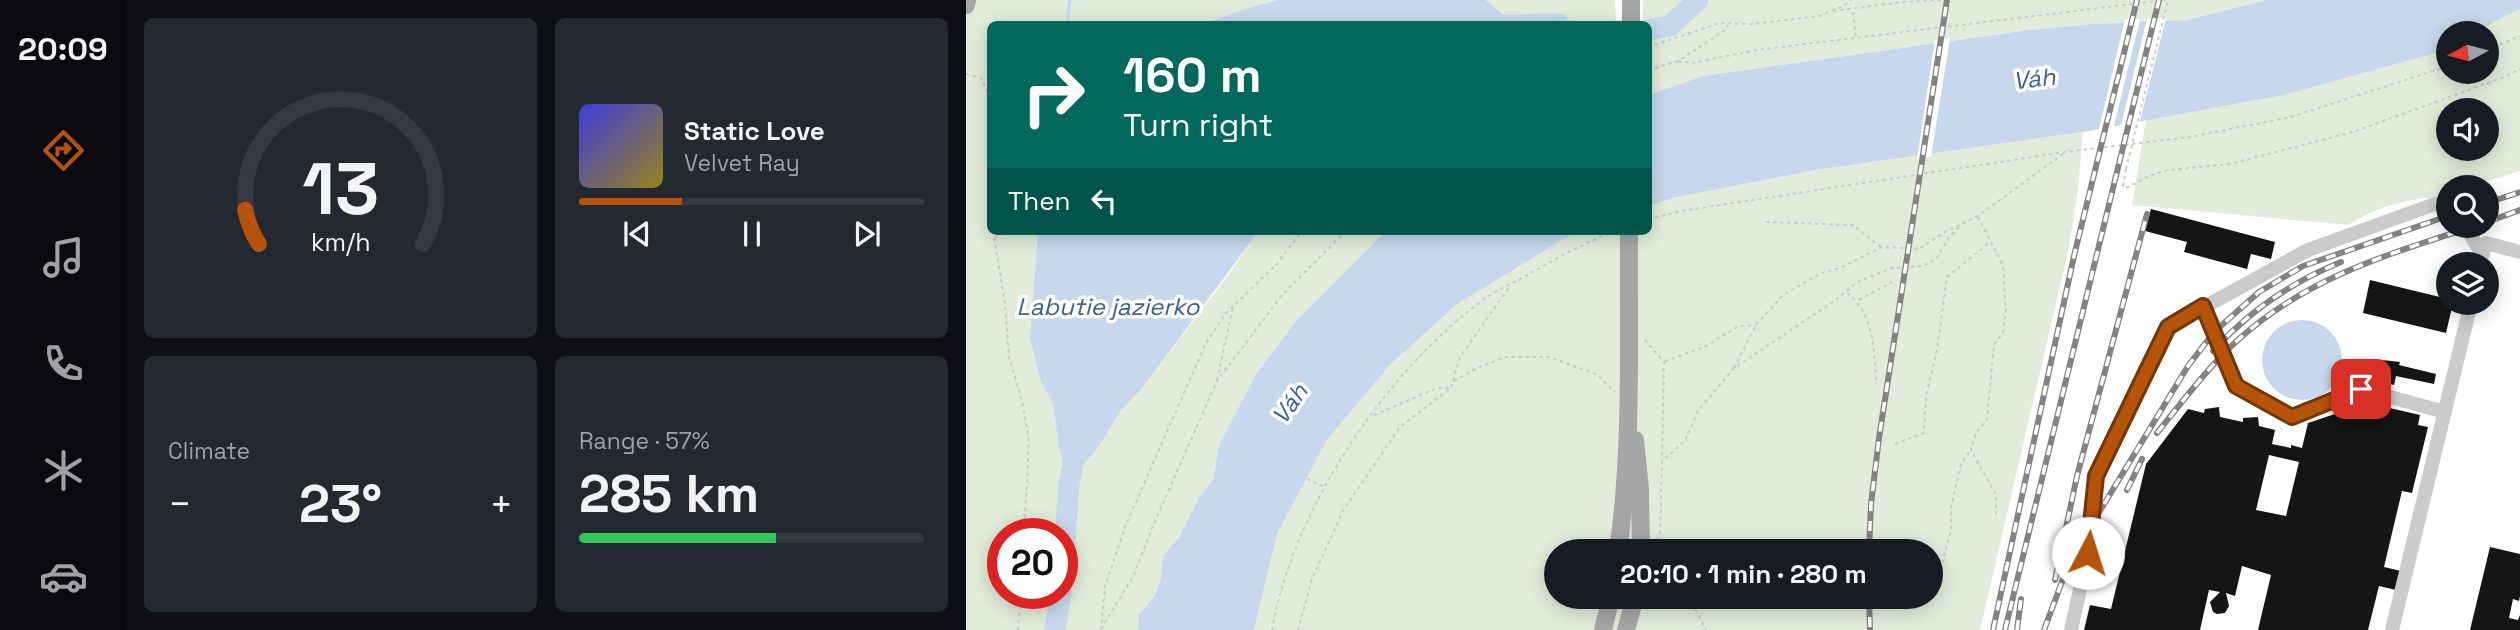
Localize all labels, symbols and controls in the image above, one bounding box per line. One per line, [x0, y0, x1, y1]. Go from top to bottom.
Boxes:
north arrow [2436, 21, 2499, 84]
map controls [2436, 21, 2499, 315]
text: 20:09 [18, 29, 108, 69]
text: 160 m [1123, 44, 1261, 106]
icon: right [1008, 49, 1099, 140]
water label: Váh [2011, 60, 2058, 96]
button: sound [2436, 98, 2499, 161]
text: Turn right [1123, 105, 1273, 145]
text: Static Love [684, 114, 825, 148]
icon: directions [39, 126, 88, 175]
text: 13 [302, 143, 379, 236]
text: Velvet Ray [684, 148, 800, 178]
button: search [2436, 175, 2499, 238]
icon: left [1085, 182, 1123, 220]
text: Then [1008, 184, 1071, 218]
icon: previous [618, 215, 656, 253]
icon: pause [733, 215, 771, 253]
icon: next [848, 215, 886, 253]
text: km/h [311, 226, 370, 258]
icon: music [39, 233, 88, 282]
button: layers [2436, 252, 2499, 315]
water label: Labutie jazierko [1017, 291, 1201, 322]
icon: phone [39, 339, 88, 388]
pin [2331, 359, 2391, 419]
icon: arrive [2342, 370, 2380, 408]
water label: Váh [1265, 376, 1315, 430]
text: Range · 57% [579, 426, 710, 456]
text: Climate [168, 436, 250, 466]
icon: climate [39, 446, 88, 495]
text: 285 km [579, 461, 759, 527]
text: 23° [299, 471, 382, 537]
text: − [168, 480, 192, 528]
text: + [489, 480, 513, 528]
position arrow [2051, 516, 2125, 590]
speed limit sign: 20 [987, 518, 1078, 609]
icon: car [39, 552, 88, 601]
text: 20:10 · 1 min · 280 m [1620, 557, 1867, 591]

